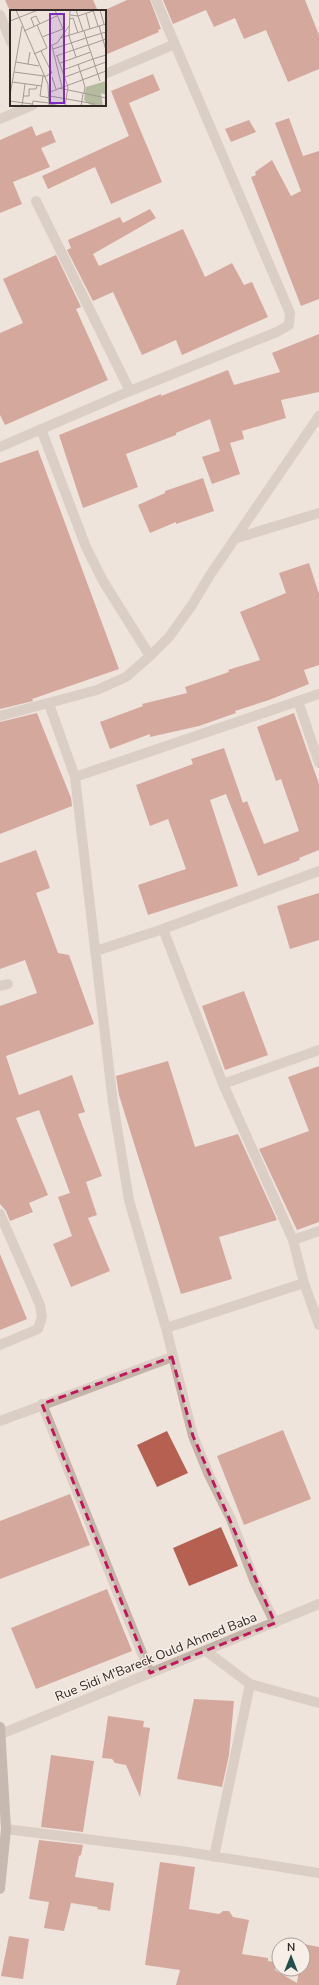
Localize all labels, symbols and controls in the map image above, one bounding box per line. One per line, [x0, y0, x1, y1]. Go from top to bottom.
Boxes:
inset map [10, 10, 106, 106]
street label: Rue Sidi M'Bareck Ould Ahmed Baba [52, 1608, 260, 1706]
north arrow [271, 1937, 311, 1977]
text: N [287, 1940, 295, 1955]

